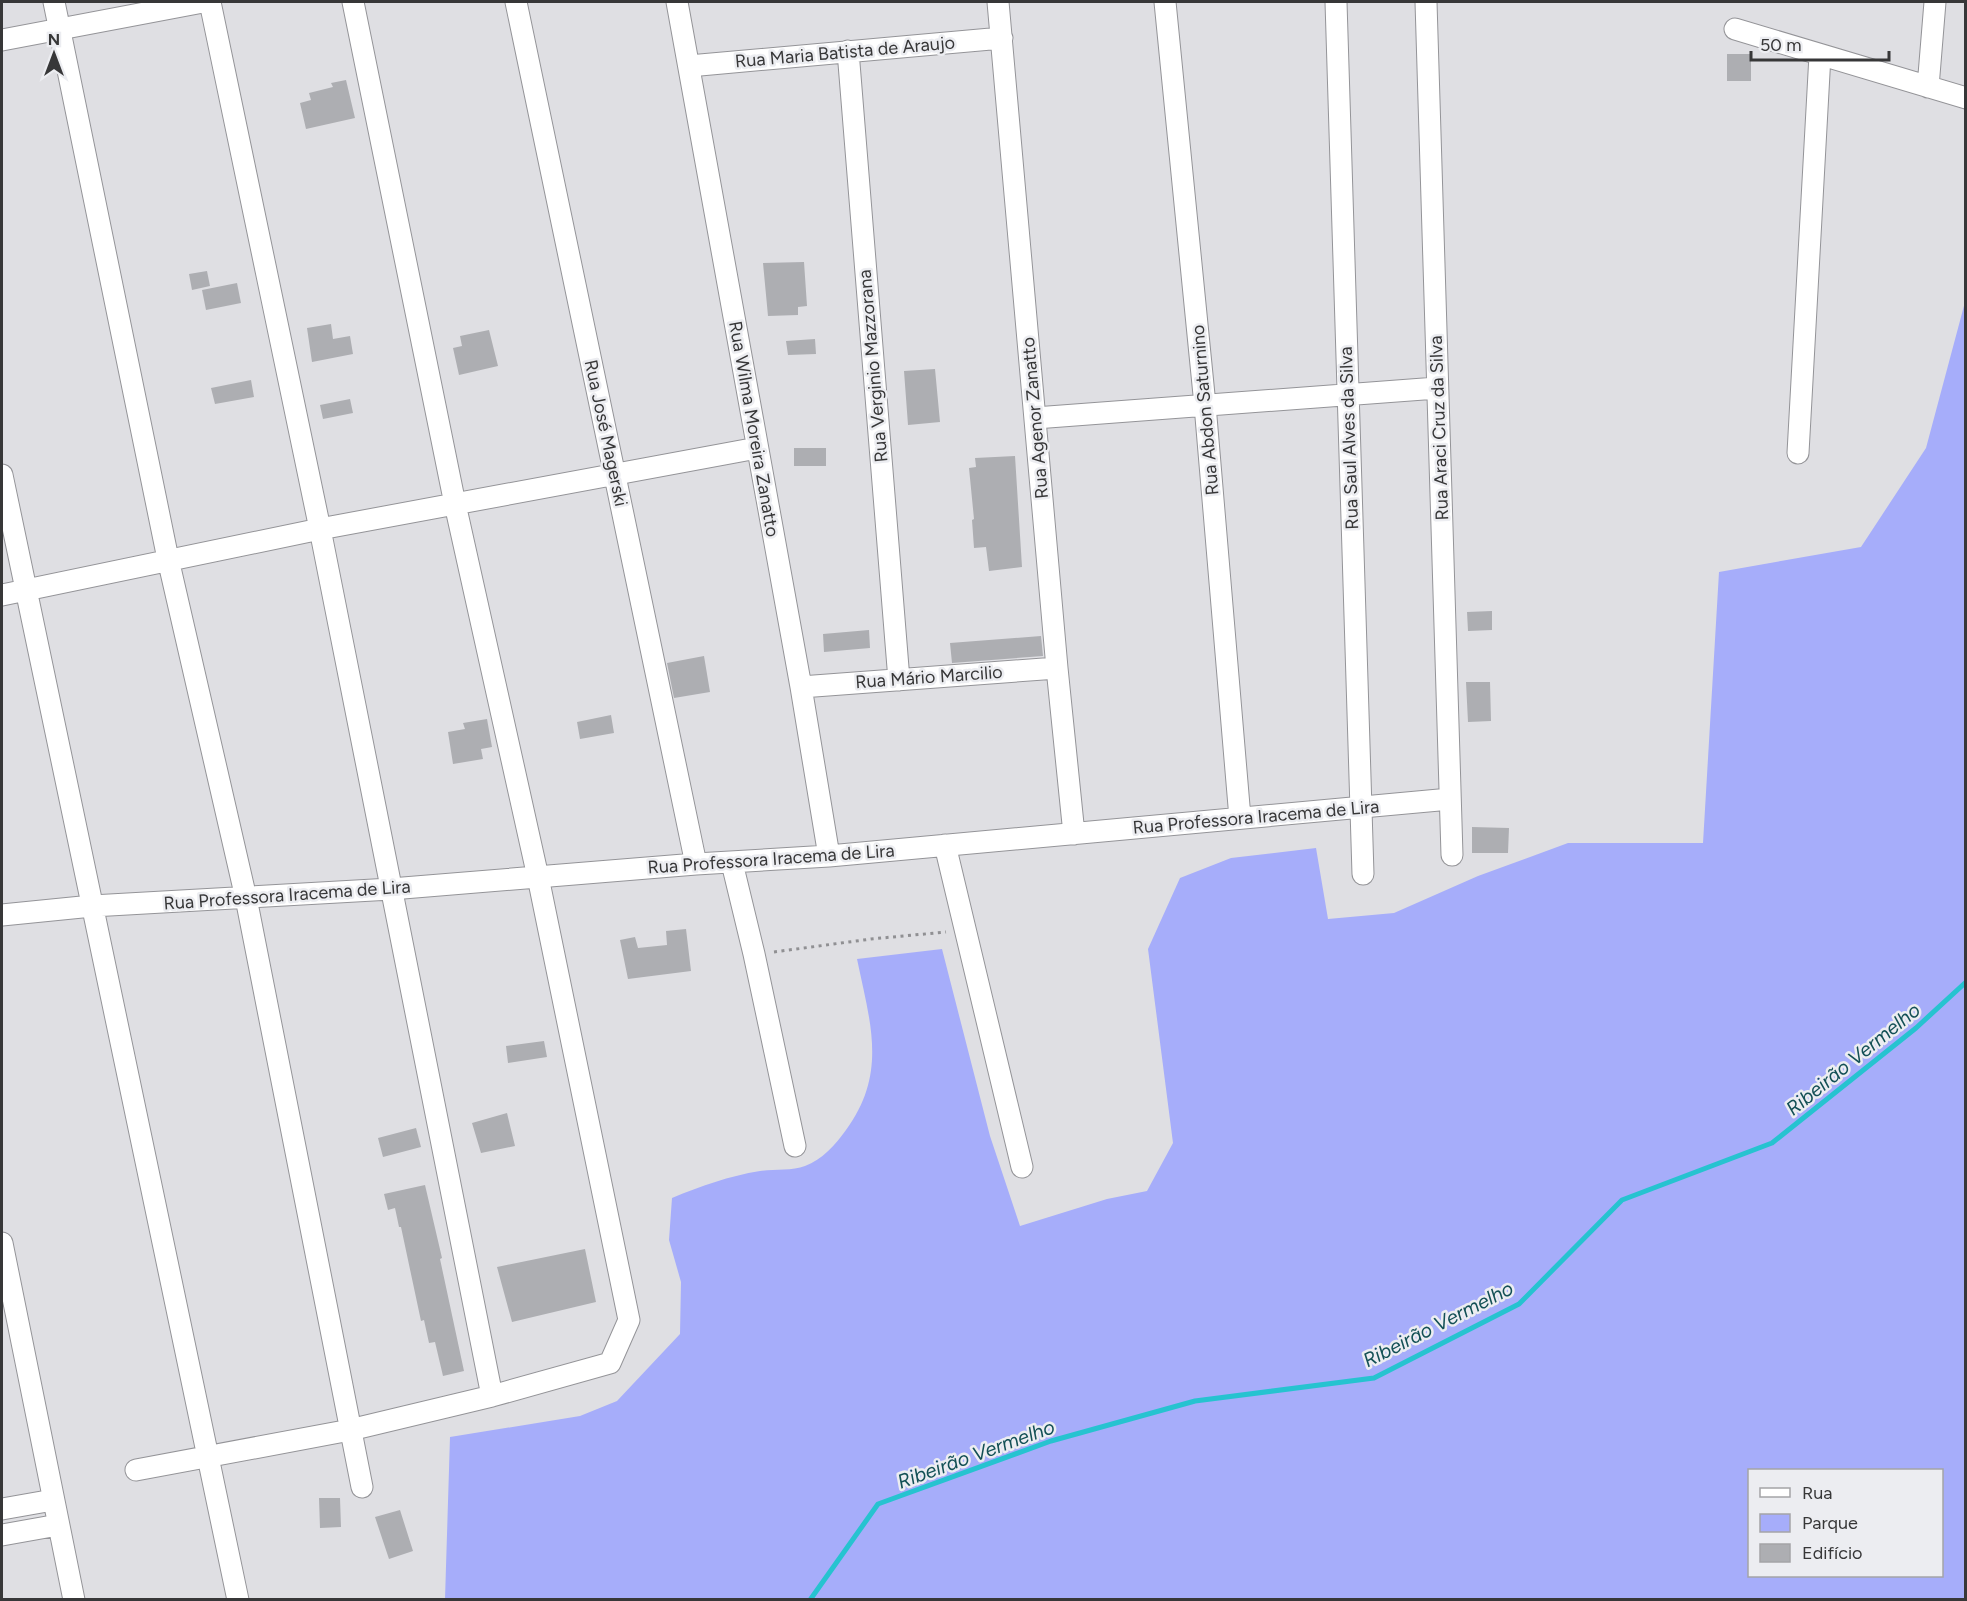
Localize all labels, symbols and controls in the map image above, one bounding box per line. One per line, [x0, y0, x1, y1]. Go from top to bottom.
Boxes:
north arrow [24, 24, 84, 84]
scale bar [1751, 24, 1889, 62]
text: N [48, 30, 60, 49]
street label: Rua Maria Batista de Araujo [734, 31, 956, 73]
text: 50 m [1760, 34, 1802, 56]
street label: Rua Verginio Mazzorana [854, 269, 892, 463]
street label: Rua Wilma Moreira Zanatto [724, 319, 784, 539]
street label: Rua Abdon Saturnino [1187, 324, 1223, 496]
street label: Rua Araci Cruz da Silva [1425, 335, 1453, 521]
street label: Rua Agenor Zanatto [1017, 336, 1053, 500]
street label: Rua Saul Alves da Silva [1335, 346, 1363, 530]
street label: Rua José Magerski [580, 358, 632, 508]
street label: Rua Mário Marcilio [855, 661, 1003, 693]
street label: Rua Professora Iracema de Lira [1132, 795, 1380, 839]
street label: Rua Professora Iracema de Lira [647, 839, 895, 879]
street label: Rua Professora Iracema de Lira [163, 875, 411, 915]
water label: Ribeirão Vermelho [1781, 997, 1925, 1120]
water label: Ribeirão Vermelho [1359, 1276, 1518, 1372]
water label: Ribeirão Vermelho [894, 1414, 1058, 1494]
legend [1748, 1469, 1943, 1577]
text: Rua [1802, 1482, 1833, 1504]
text: Parque [1802, 1512, 1858, 1534]
text: Edifício [1802, 1542, 1863, 1564]

